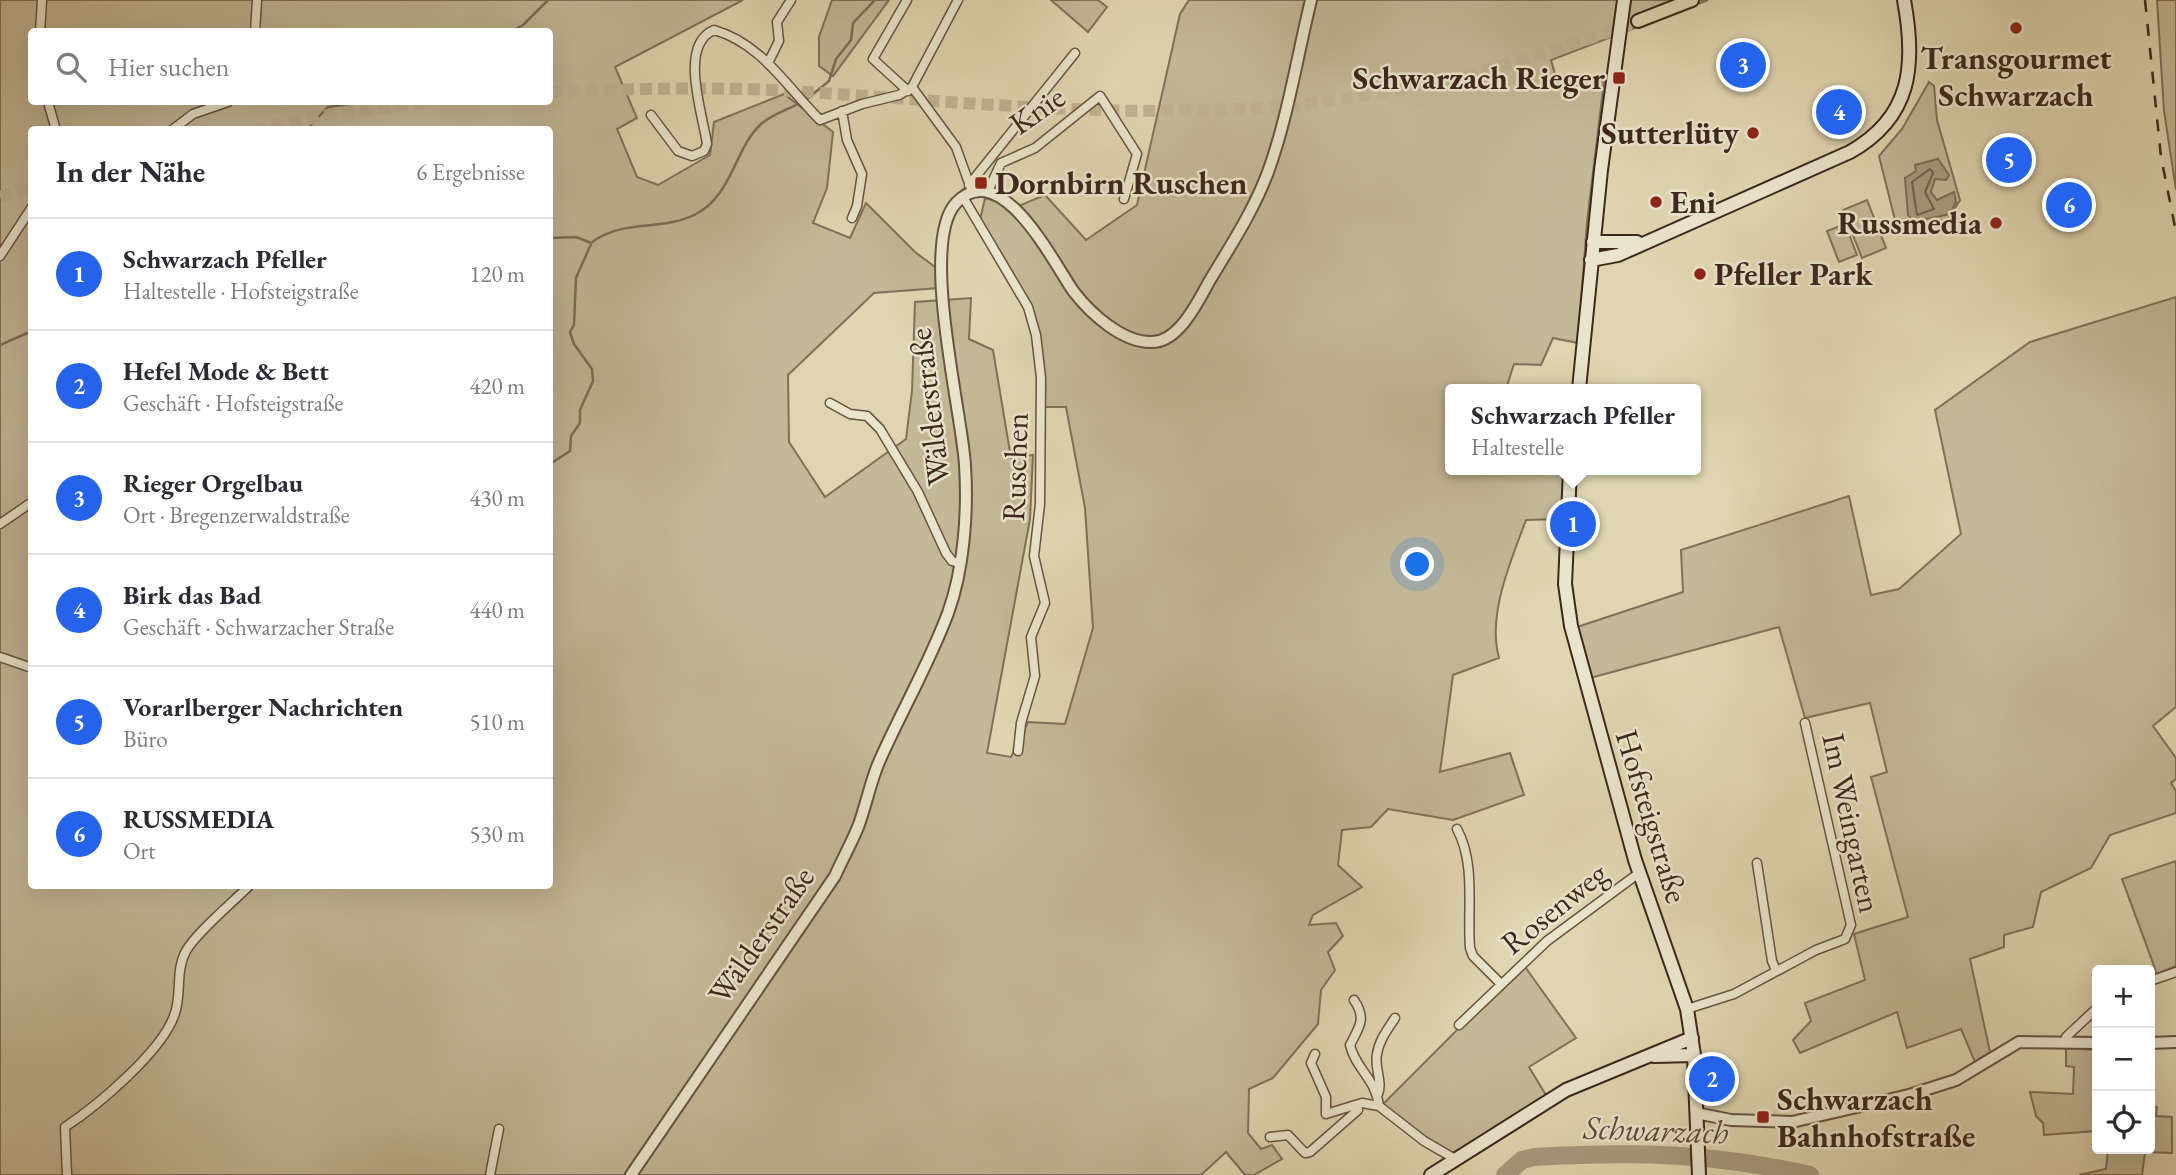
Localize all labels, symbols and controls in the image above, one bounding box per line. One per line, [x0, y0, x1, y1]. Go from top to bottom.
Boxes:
marker: Transgourmet Schwarzach [2008, 20, 2024, 36]
search box [28, 28, 553, 105]
place label: Transgourmet Schwarzach [1920, 37, 2112, 116]
pin: 3 [1720, 39, 1766, 91]
icon: search [52, 48, 90, 86]
text: Hier suchen [108, 50, 229, 84]
place label: Schwarzach Rieger [1352, 57, 1606, 99]
marker: Schwarzach Rieger [1611, 70, 1627, 86]
street label: Knie [1001, 76, 1073, 144]
pin: 4 [1816, 86, 1862, 138]
place label: Sutterlüty [1601, 112, 1740, 154]
marker: Sutterlüty [1745, 125, 1761, 141]
pin: 5 [1986, 134, 2032, 186]
text: In der Nähe [56, 152, 205, 191]
text: 6 Ergebnisse [416, 157, 525, 187]
place label: Dornbirn Ruschen [995, 162, 1247, 204]
marker: Dornbirn Ruschen [973, 175, 989, 191]
pin: 6 [2046, 179, 2092, 231]
place label: Eni [1670, 181, 1717, 223]
marker: Eni [1648, 194, 1664, 210]
place label: Russmedia [1837, 202, 1983, 244]
marker: Russmedia [1988, 215, 2004, 231]
text: Schwarzach Pfeller [123, 242, 327, 276]
place label: Pfeller Park [1714, 253, 1873, 295]
text: 1 [73, 259, 85, 289]
text: 120 m [469, 259, 525, 289]
marker: Pfeller Park [1692, 266, 1708, 282]
text: Haltestelle · Hofsteigstraße [123, 276, 359, 306]
street label: Wälderstraße [899, 326, 959, 488]
text: Hefel Mode & Bett [123, 354, 329, 388]
text: 2 [73, 371, 85, 401]
text: 420 m [469, 371, 525, 401]
popup [1445, 384, 1701, 475]
text: Geschäft · Hofsteigstraße [123, 388, 344, 418]
text: Schwarzach Pfeller [1471, 398, 1675, 432]
street label: Ruschen [992, 412, 1038, 522]
text: Haltestelle [1471, 432, 1564, 462]
text: Rieger Orgelbau [123, 466, 303, 500]
text: 3 [73, 483, 85, 513]
text: 430 m [469, 483, 525, 513]
pin: 1 [1550, 498, 1596, 550]
text: Ort · Bregenzerwaldstraße [123, 500, 350, 530]
your location [1400, 547, 1434, 581]
text: Birk das Bad [123, 578, 261, 612]
text: 4 [73, 595, 85, 625]
text: 440 m [469, 595, 525, 625]
text: Geschäft · Schwarzacher Straße [123, 612, 394, 642]
text: Vorarlberger Nachrichten [123, 690, 403, 724]
text: 5 [73, 707, 85, 737]
text: 510 m [469, 707, 525, 737]
text: Büro [123, 724, 168, 754]
street label: Hofsteigstraße [1606, 724, 1698, 908]
street label: Im Weingarten [1813, 729, 1892, 917]
text: RUSSMEDIA [123, 802, 274, 836]
text: 6 [73, 819, 85, 849]
text: 530 m [469, 819, 525, 849]
text: Ort [123, 836, 155, 866]
street label: Rosenweg [1492, 852, 1617, 964]
street label: Wälderstraße [698, 858, 824, 1012]
map controls [2092, 965, 2155, 1154]
button: + [2092, 965, 2155, 1028]
button: − [2092, 1028, 2155, 1091]
pin: 2 [1689, 1053, 1735, 1105]
place label: Schwarzach Bahnhofstraße [1777, 1078, 1975, 1157]
button: locate [2092, 1091, 2155, 1154]
water label: Schwarzach [1582, 1105, 1729, 1154]
marker: Schwarzach Bahnhofstraße [1755, 1109, 1771, 1125]

